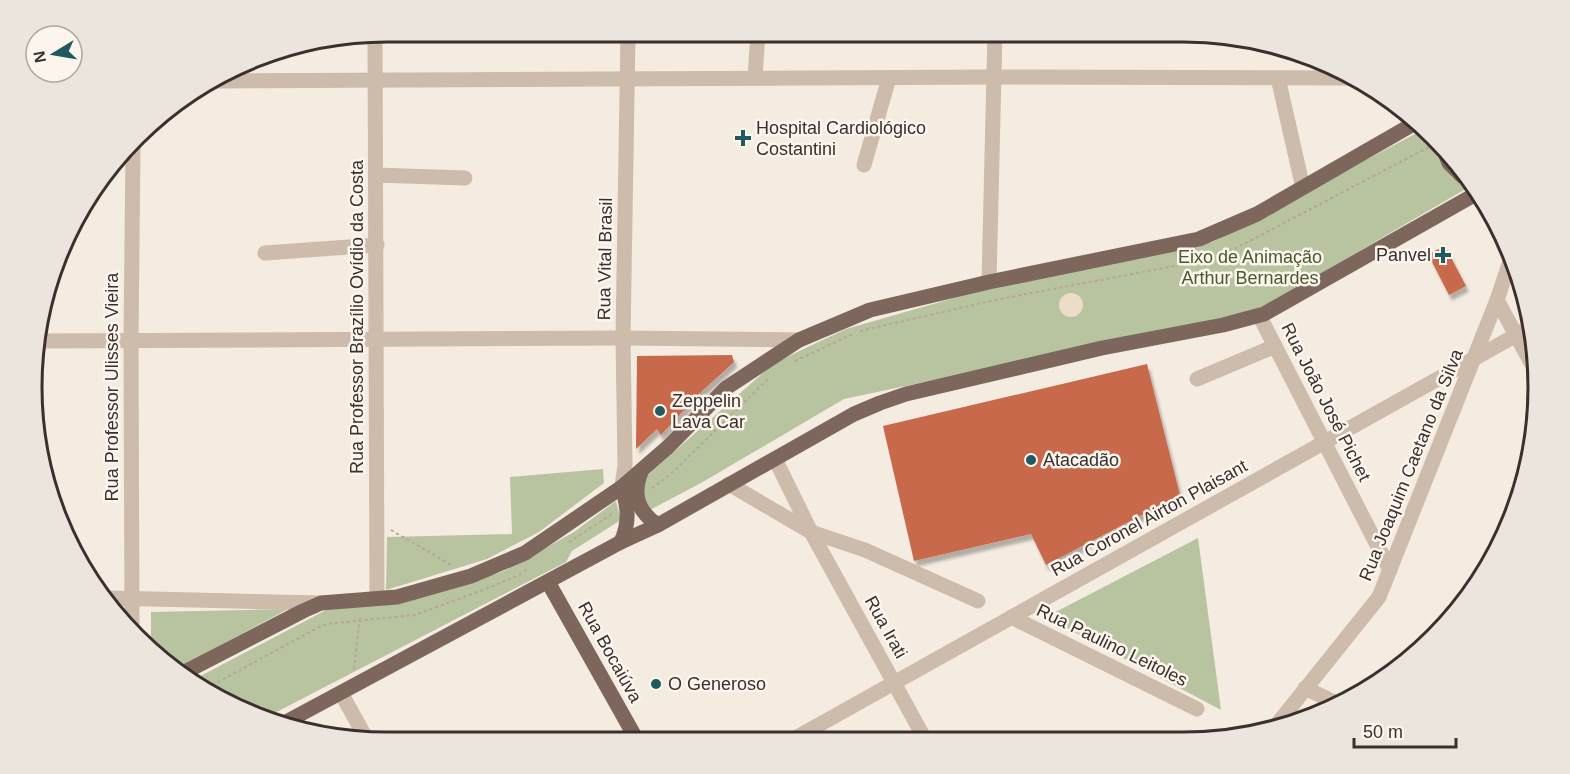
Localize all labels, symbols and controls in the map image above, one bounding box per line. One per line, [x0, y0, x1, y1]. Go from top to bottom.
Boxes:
north arrow [24, 24, 84, 84]
text: N [30, 49, 49, 64]
place label: Hospital Cardiológico Costantini [756, 118, 926, 159]
marker: Hospital Cardiológico Costantini [734, 129, 752, 147]
street label: Rua Professor Brazílio Ovídio da Costa [347, 159, 367, 474]
street label: Rua Vital Brasil [594, 197, 616, 321]
place label: Panvel [1376, 245, 1431, 265]
park label: Eixo de Animação Arthur Bernardes [1178, 247, 1322, 288]
marker: Panvel [1436, 248, 1450, 262]
street label: Rua Professor Ulisses Vieira [102, 272, 122, 501]
street label: Rua João José Pichet [1277, 319, 1375, 485]
street label: Rua Joaquim Caetano da Silva [1355, 345, 1467, 584]
place label: Zeppelin Lava Car [672, 391, 745, 432]
marker: Zeppelin Lava Car [653, 404, 667, 418]
place label: Atacadão [1043, 450, 1119, 470]
marker: Atacadão [1024, 453, 1038, 467]
street label: Rua Coronel Airton Plaisant [1047, 456, 1251, 580]
street label: Rua Irati [861, 592, 911, 662]
street label: Rua Bocaiúva [574, 598, 646, 707]
street label: Rua Paulino Leitoles [1033, 600, 1191, 690]
place label: O Generoso [668, 674, 766, 694]
marker: O Generoso [649, 677, 663, 691]
scale bar [1354, 711, 1456, 749]
text: 50 m [1363, 722, 1403, 742]

